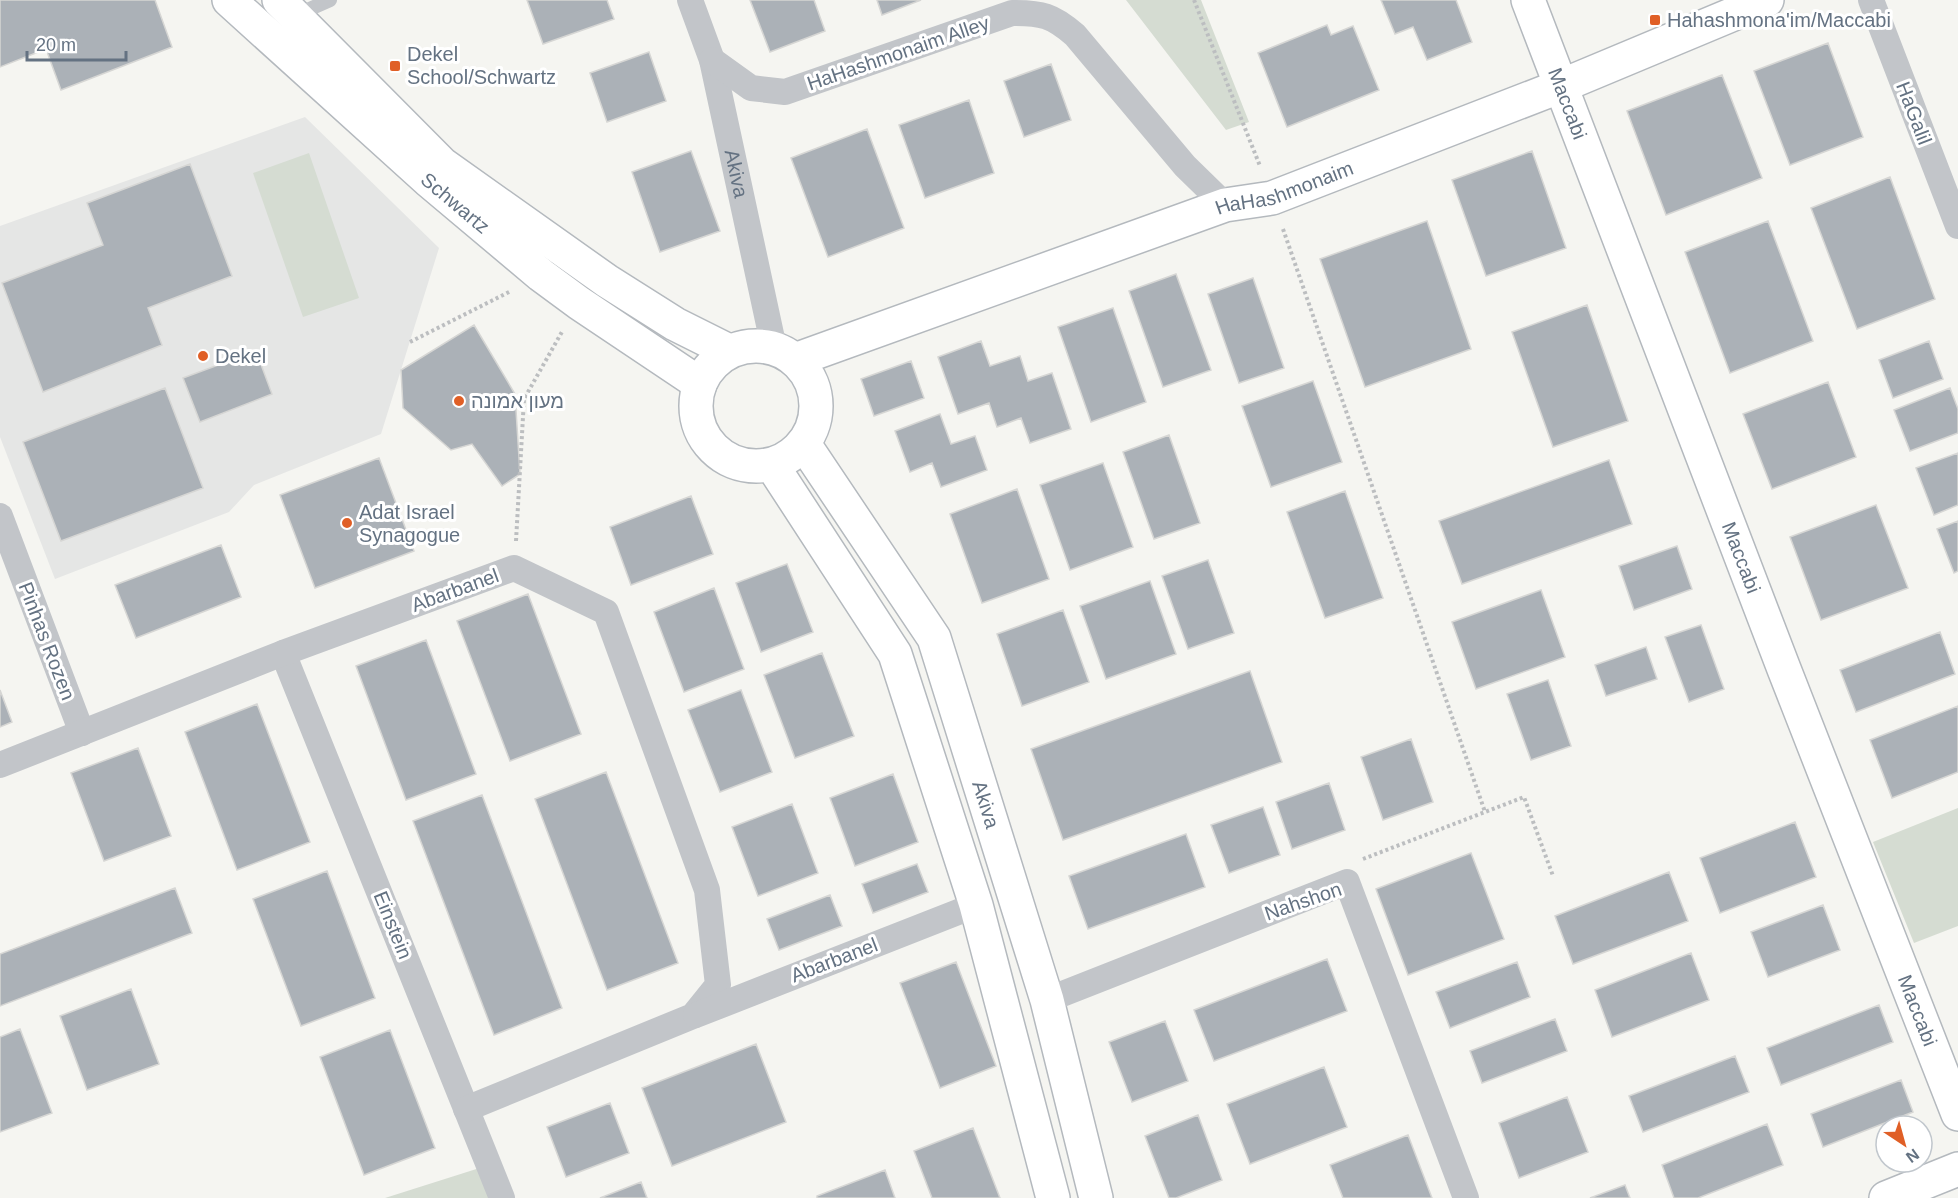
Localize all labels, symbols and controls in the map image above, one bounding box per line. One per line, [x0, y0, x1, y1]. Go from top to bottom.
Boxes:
place label: Hahashmona'im/Maccabi [1667, 9, 1891, 31]
street label: HaHashmonaim Alley [804, 11, 992, 95]
marker: Hahashmona'im/Maccabi [1648, 13, 1662, 27]
scale bar [27, 24, 126, 62]
text: 20 m [36, 35, 76, 55]
place label: Dekel School/Schwartz [407, 43, 556, 88]
marker: Dekel School/Schwartz [388, 59, 402, 73]
street label: Maccabi [1544, 65, 1591, 142]
street label: HaGalil [1892, 78, 1936, 148]
street label: Akiva [721, 147, 753, 201]
street label: HaHashmonaim [1212, 157, 1356, 219]
street label: Schwartz [417, 168, 494, 238]
place label: Dekel [215, 345, 266, 367]
marker: Dekel [196, 349, 210, 363]
place label: מעון אמונה [471, 390, 564, 412]
marker: מעון אמונה [452, 394, 466, 408]
place label: Adat Israel Synagogue [359, 501, 460, 546]
marker: Adat Israel Synagogue [340, 516, 354, 530]
street label: Maccabi [1718, 519, 1765, 596]
street label: Abarbanel [408, 564, 502, 616]
street label: Pinhas Rozen [14, 579, 80, 703]
street label: Akiva [968, 778, 1004, 832]
street label: Nahshon [1262, 878, 1344, 924]
street label: Einstein [369, 888, 417, 962]
street label: Abarbanel [787, 933, 881, 987]
street label: Maccabi [1894, 972, 1941, 1049]
north arrow [1874, 1114, 1934, 1174]
text: N [1903, 1145, 1922, 1166]

